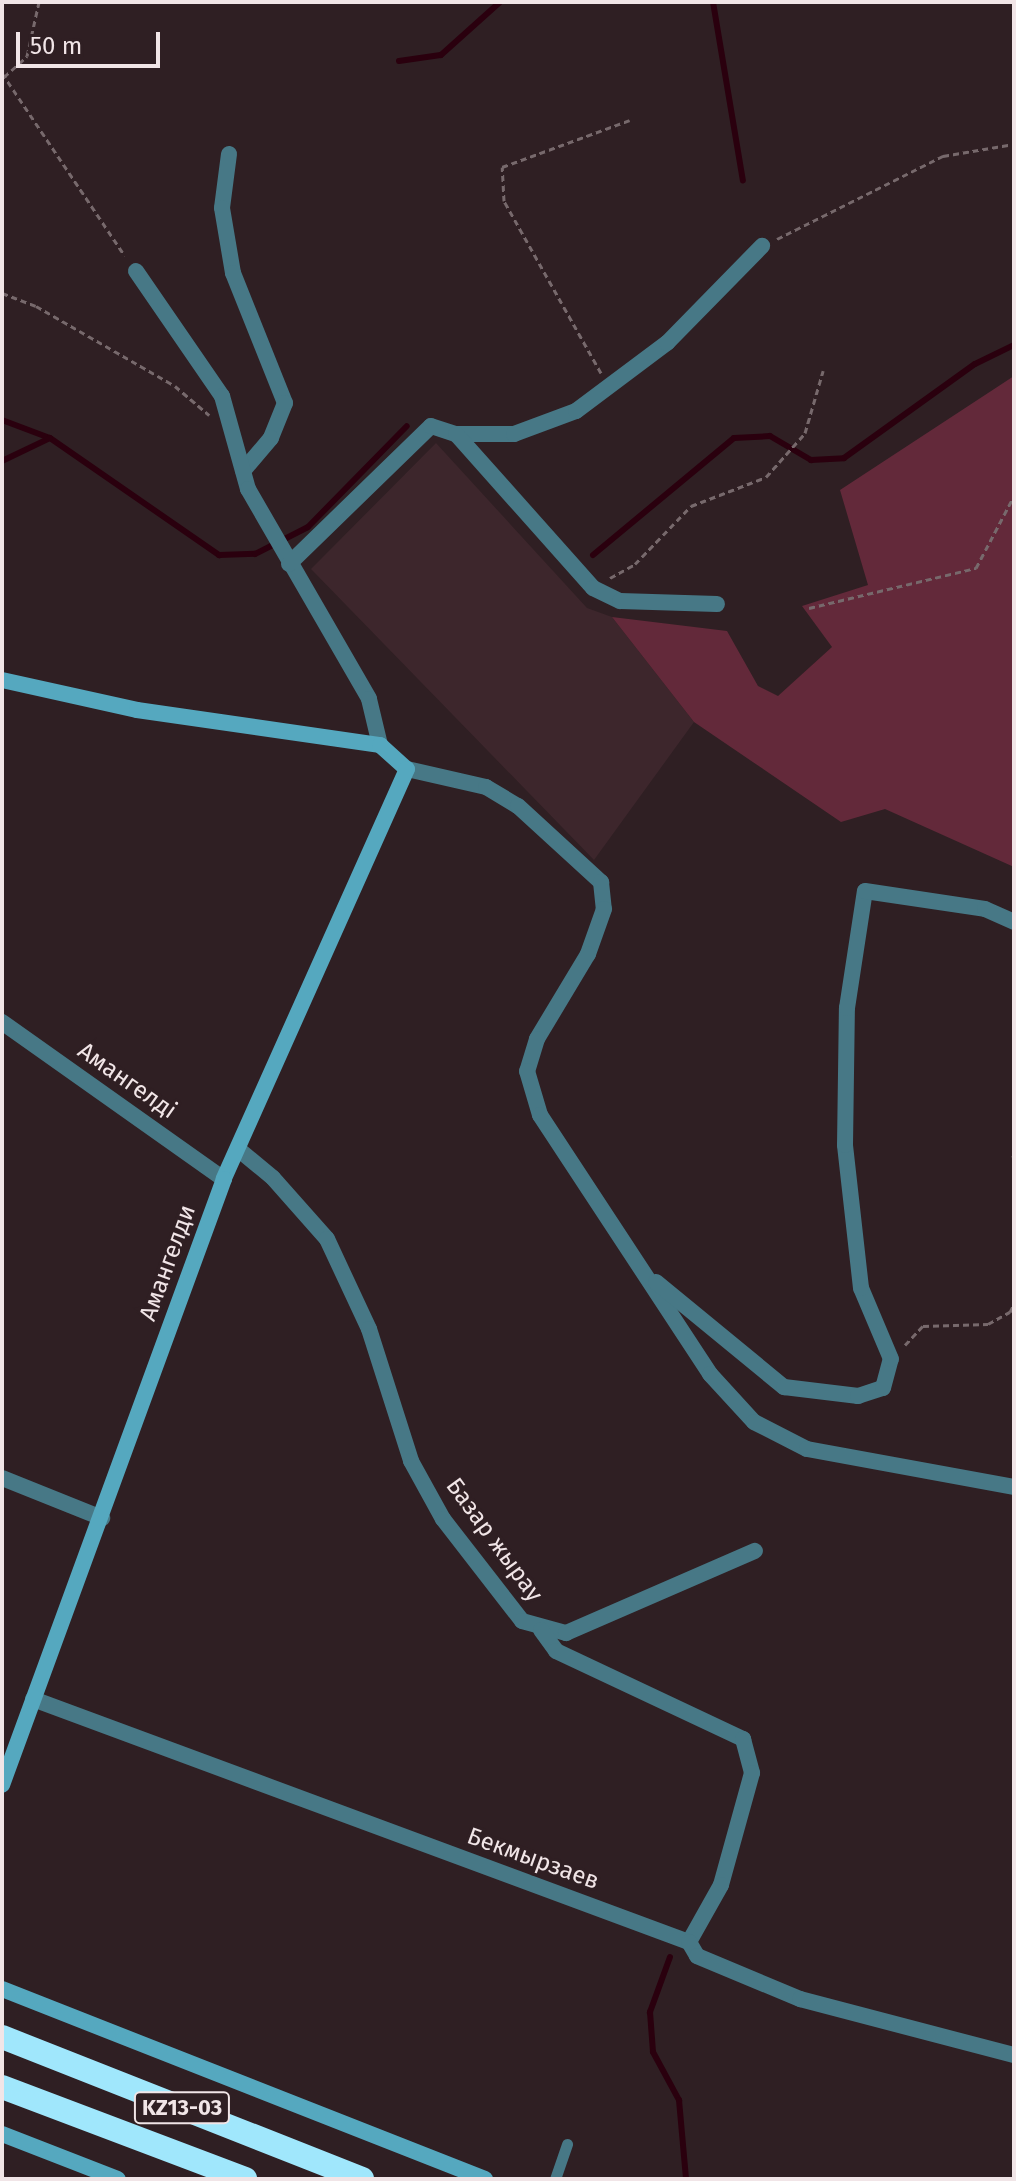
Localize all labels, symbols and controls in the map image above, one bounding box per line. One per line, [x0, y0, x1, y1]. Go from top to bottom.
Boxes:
scale bar [20, 16, 164, 66]
text: 50 m [30, 32, 82, 60]
street label: Амангелді [72, 1037, 182, 1125]
street label: Амангелди [134, 1201, 202, 1325]
street label: Базар жырау [440, 1473, 548, 1607]
street label: Бекмырзаев [463, 1822, 603, 1896]
road number: KZ13-03 [132, 2090, 232, 2126]

